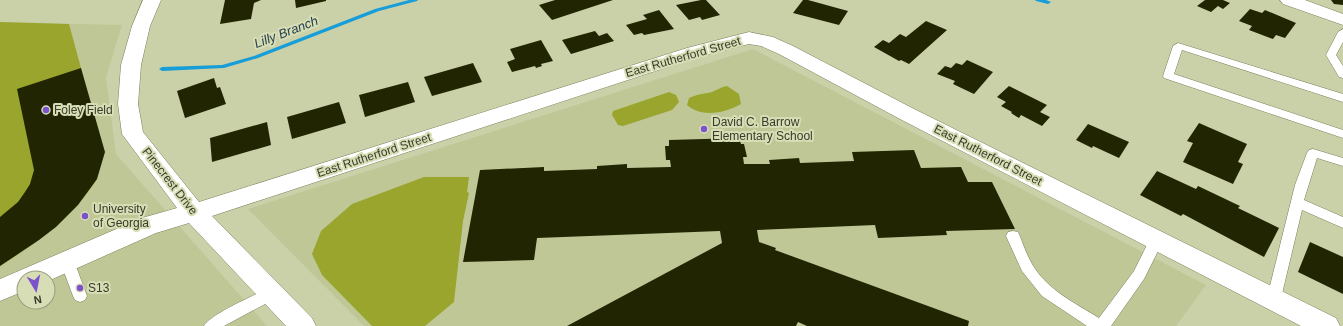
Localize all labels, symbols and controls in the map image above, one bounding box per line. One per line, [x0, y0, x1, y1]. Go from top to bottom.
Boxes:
water label: Lilly Branch [252, 13, 320, 51]
street label: East Rutherford Street [624, 34, 743, 80]
place label: Foley Field [54, 103, 113, 117]
marker: Foley Field [41, 105, 51, 115]
place label: David C. Barrow Elementary School [712, 115, 813, 143]
street label: East Rutherford Street [932, 122, 1045, 189]
marker: David C. Barrow Elementary School [699, 124, 709, 134]
street label: East Rutherford Street [315, 130, 434, 180]
street label: Pinecrest Drive [139, 145, 201, 218]
place label: University of Georgia [93, 202, 149, 230]
marker: University of Georgia [80, 211, 90, 221]
north arrow [16, 270, 56, 310]
place label: S13 [88, 281, 110, 295]
marker: S13 [75, 283, 85, 293]
text: N [33, 293, 43, 306]

